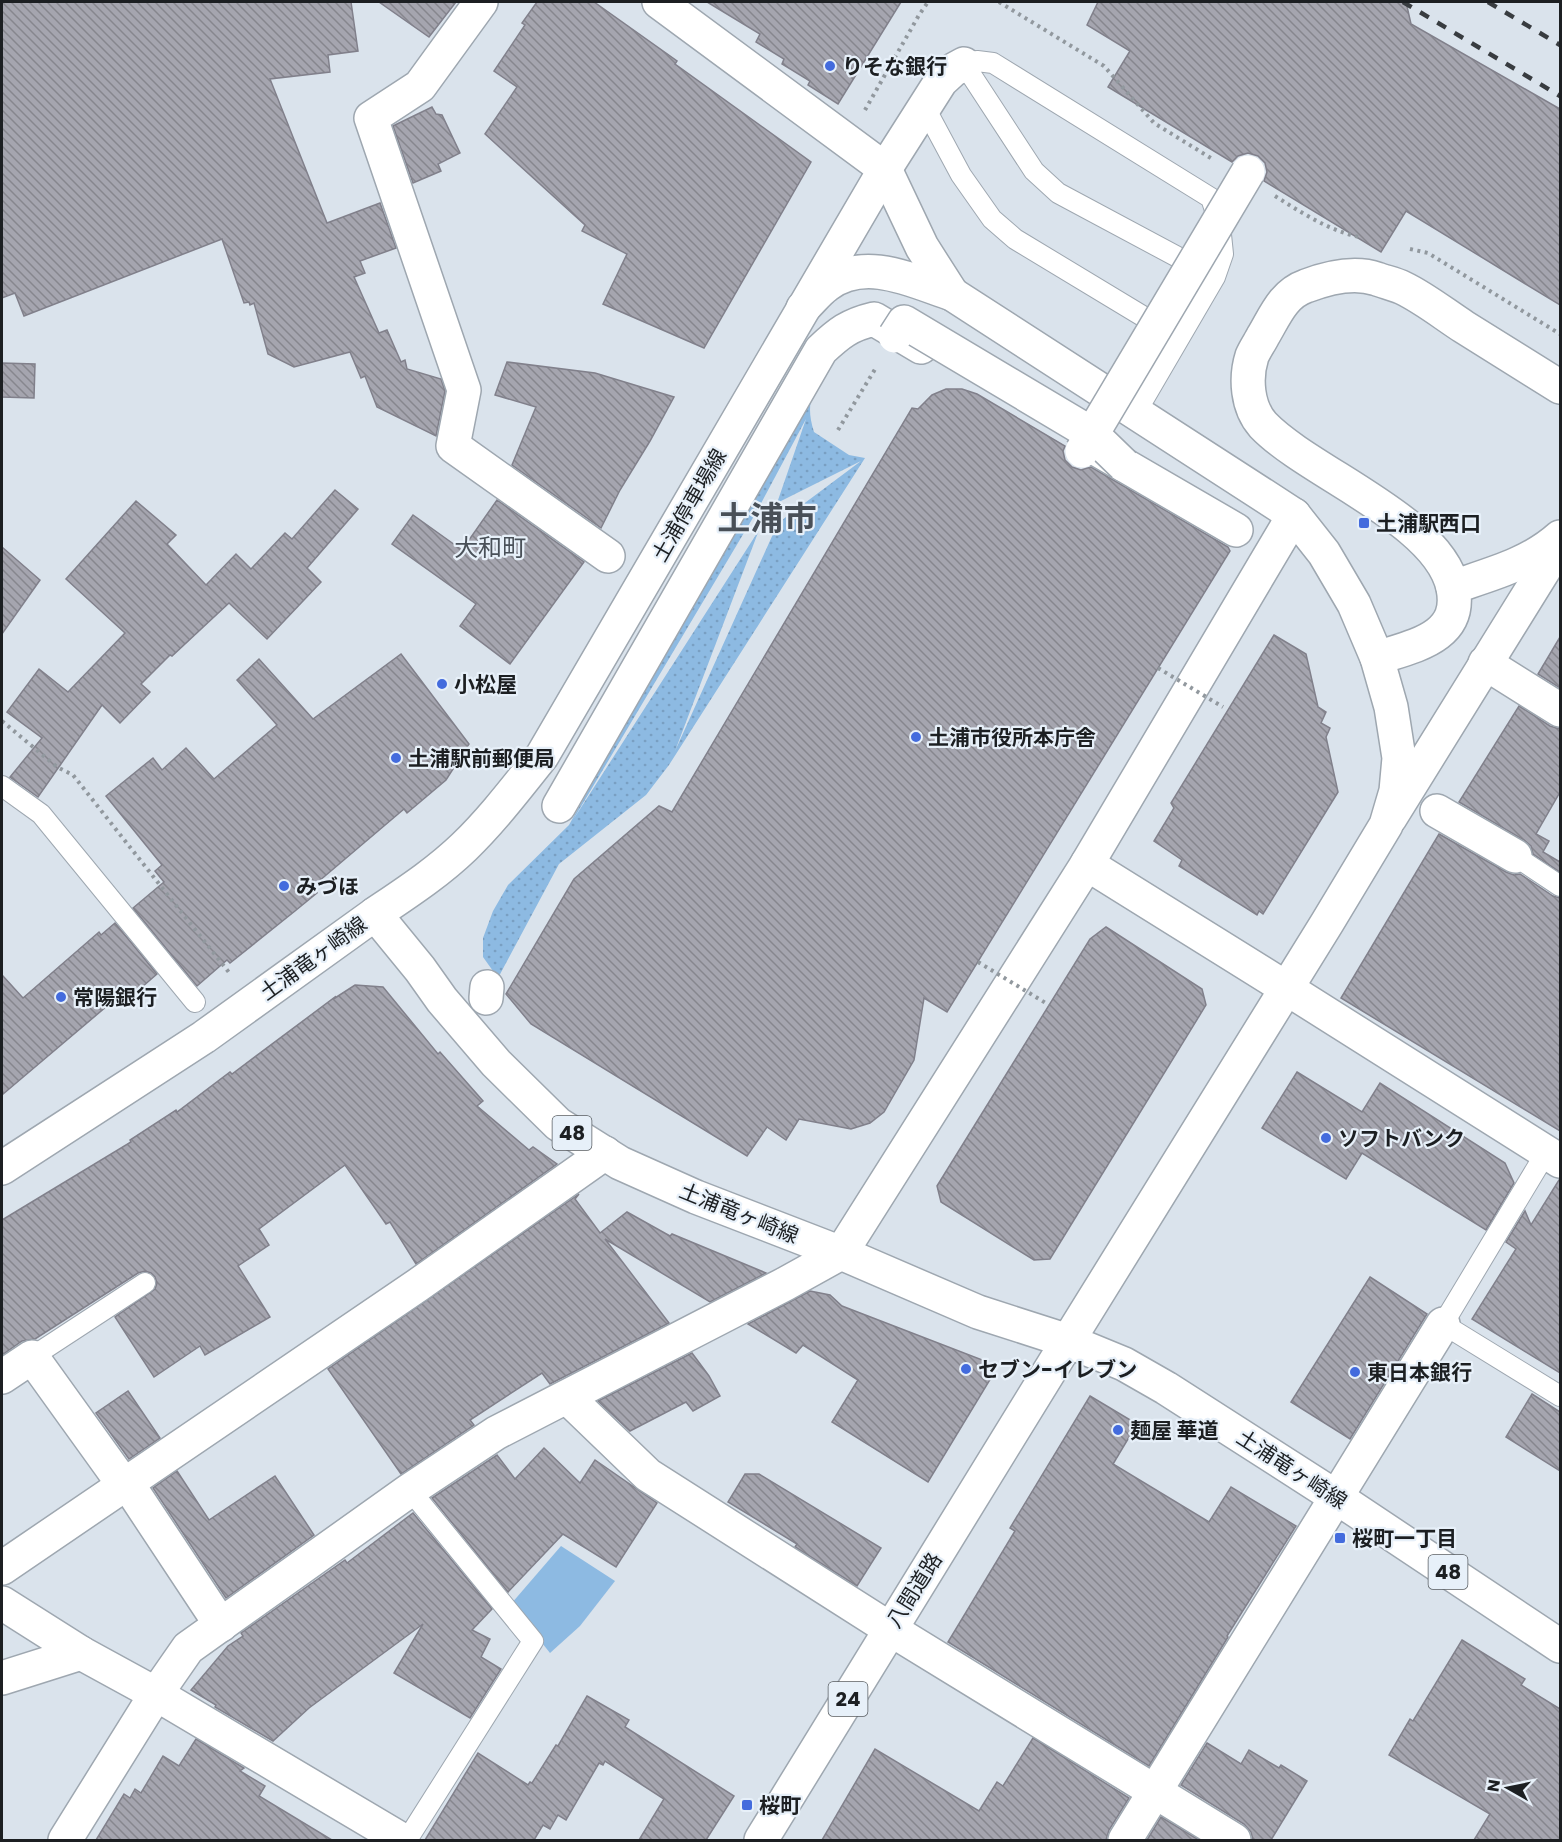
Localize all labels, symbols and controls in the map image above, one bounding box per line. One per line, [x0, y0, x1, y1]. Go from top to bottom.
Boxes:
place label: りそな銀行 [842, 52, 947, 81]
marker: りそな銀行 [823, 59, 837, 73]
street label: 土浦停車場線 [645, 443, 733, 567]
district label: 土浦市 [718, 495, 817, 542]
place label: 土浦駅西口 [1376, 509, 1481, 538]
marker: 土浦駅西口 [1357, 516, 1371, 530]
district label: 大和町 [454, 531, 526, 564]
place label: 小松屋 [454, 670, 517, 699]
marker: 小松屋 [435, 677, 449, 691]
place label: 土浦市役所本庁舎 [928, 723, 1096, 752]
marker: 土浦市役所本庁舎 [909, 730, 923, 744]
place label: 土浦駅前郵便局 [408, 744, 555, 773]
marker: 土浦駅前郵便局 [389, 751, 403, 765]
place label: みづほ [296, 872, 359, 901]
marker: みづほ [277, 879, 291, 893]
street label: 土浦竜ヶ崎線 [254, 909, 372, 1007]
place label: 常陽銀行 [73, 983, 157, 1012]
marker: 常陽銀行 [54, 990, 68, 1004]
road number: 48 [552, 1116, 592, 1150]
place label: ソフトバンク [1338, 1124, 1465, 1153]
marker: ソフトバンク [1319, 1131, 1333, 1145]
street label: 土浦竜ヶ崎線 [675, 1176, 803, 1250]
place label: セブン-イレブン [978, 1355, 1137, 1384]
place label: 東日本銀行 [1367, 1358, 1472, 1387]
marker: セブン-イレブン [959, 1362, 973, 1376]
marker: 東日本銀行 [1348, 1365, 1362, 1379]
place label: 麺屋 華道 [1130, 1416, 1218, 1445]
marker: 麺屋 華道 [1111, 1423, 1125, 1437]
street label: 土浦竜ヶ崎線 [1231, 1423, 1353, 1515]
place label: 桜町一丁目 [1352, 1524, 1457, 1553]
marker: 桜町一丁目 [1333, 1531, 1347, 1545]
street label: 八間道路 [879, 1547, 949, 1633]
road number: 48 [1428, 1555, 1468, 1589]
road number: 24 [828, 1682, 868, 1716]
north arrow [1478, 1758, 1538, 1818]
text: N [1481, 1778, 1506, 1793]
place label: 桜町 [759, 1791, 801, 1820]
marker: 桜町 [740, 1798, 754, 1812]

